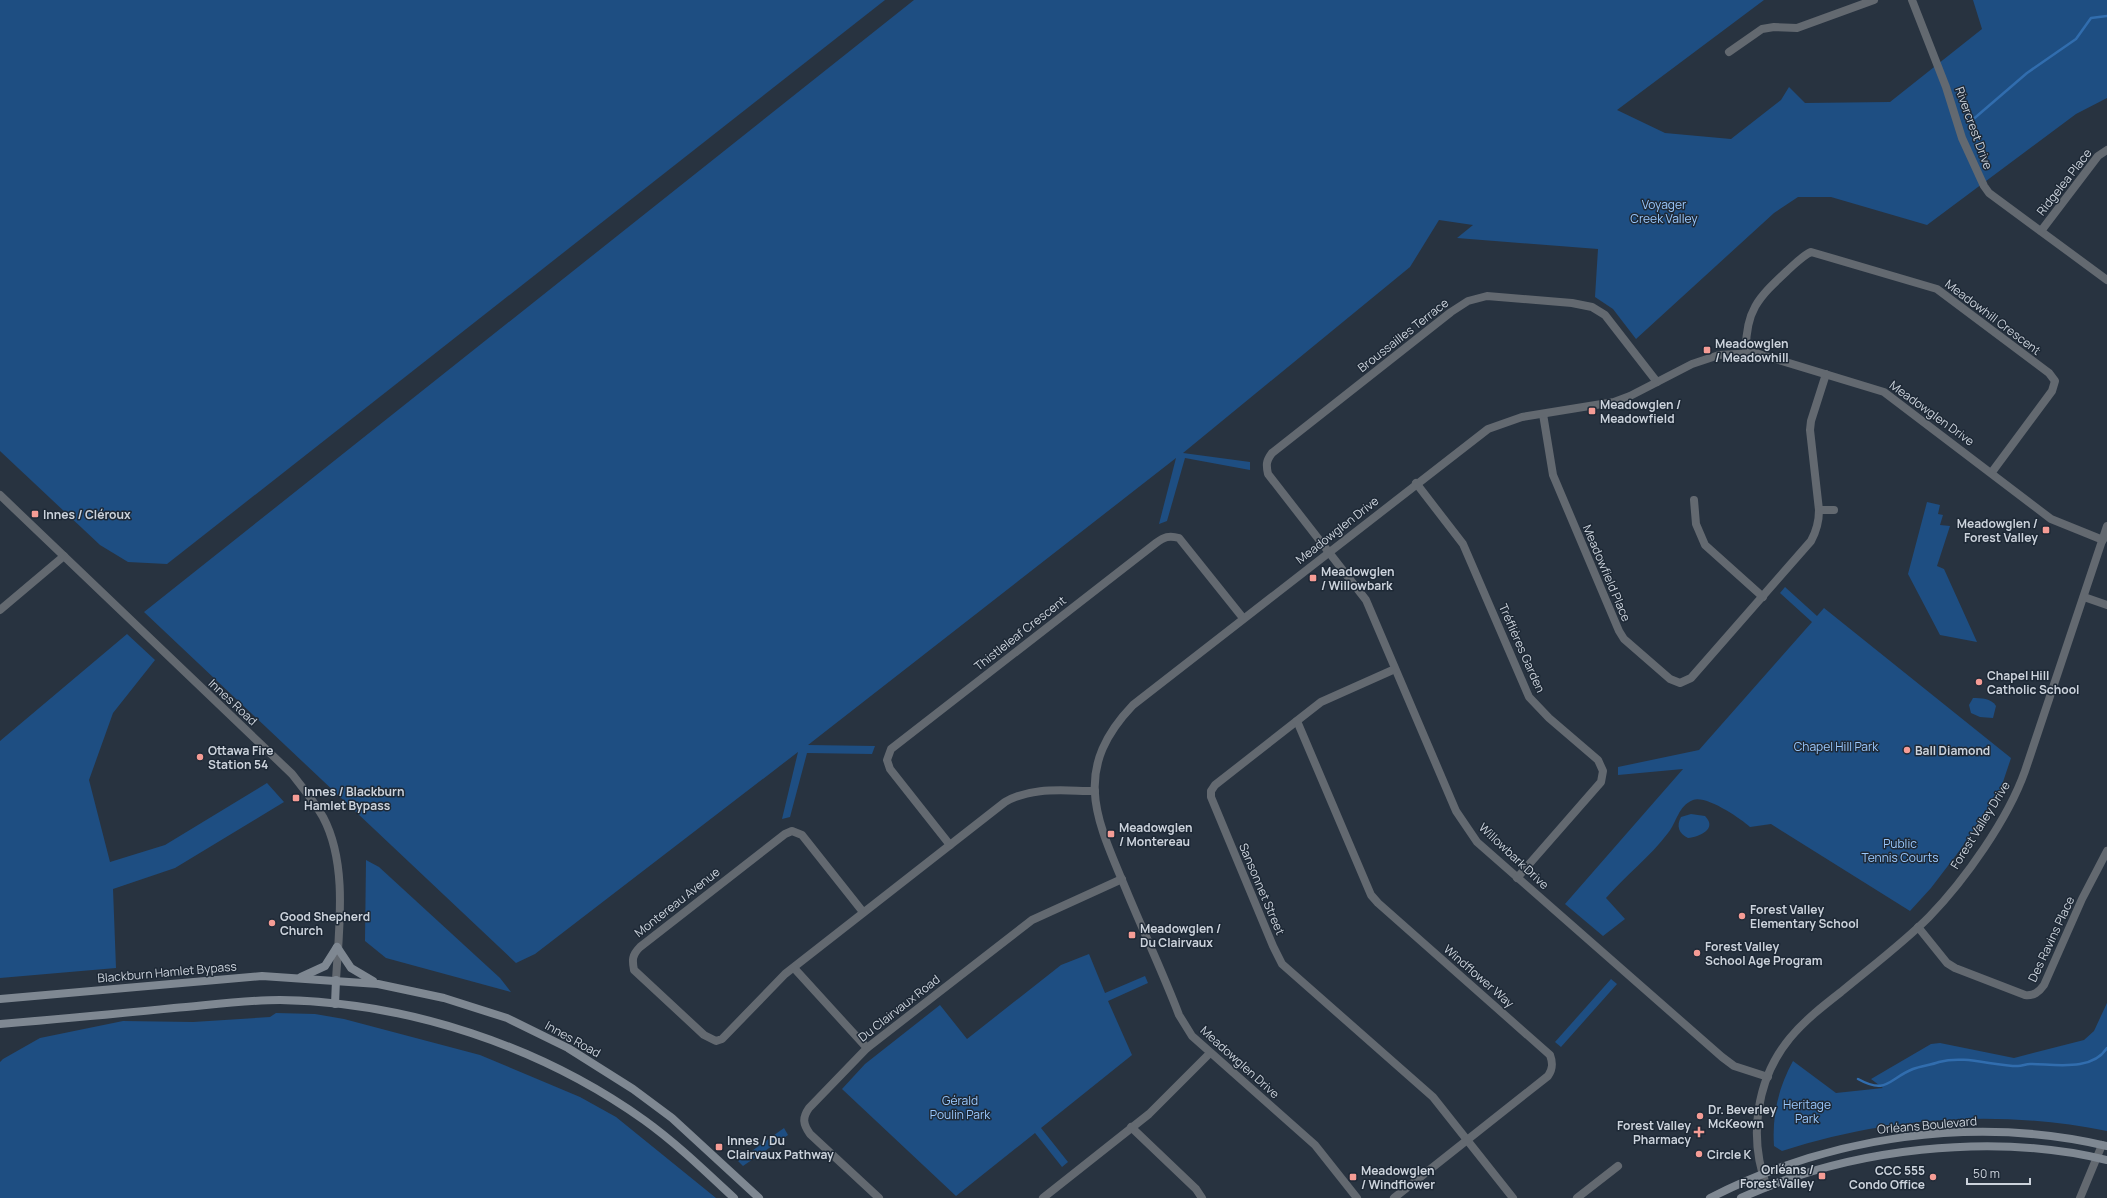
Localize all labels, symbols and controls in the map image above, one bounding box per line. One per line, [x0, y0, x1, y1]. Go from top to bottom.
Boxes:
street label: Rivercrest Drive [1951, 84, 1997, 172]
street label: Ridgelea Place [2033, 145, 2095, 219]
park label: Voyager Creek Valley [1630, 196, 1698, 227]
street label: Meadowhill Crescent [1942, 275, 2045, 359]
street label: Broussailles Terrace [1354, 294, 1452, 376]
place label: Meadowglen / Meadowhill [1715, 335, 1789, 366]
marker: Meadowglen / Meadowhill [1702, 345, 1712, 355]
street label: Meadowglen Drive [1886, 376, 1978, 450]
place label: Meadowglen / Meadowfield [1600, 396, 1681, 427]
marker: Meadowglen / Meadowfield [1587, 406, 1597, 416]
street label: Meadowglen Drive [1292, 492, 1382, 568]
place label: Innes / Cléroux [43, 506, 131, 523]
marker: Innes / Cléroux [30, 509, 40, 519]
place label: Meadowglen / Forest Valley [1957, 515, 2038, 546]
street label: Meadowfield Place [1579, 522, 1635, 624]
marker: Meadowglen / Forest Valley [2041, 525, 2051, 535]
place label: Meadowglen / Willowbark [1321, 563, 1395, 594]
marker: Meadowglen / Willowbark [1308, 573, 1318, 583]
street label: Thistleleaf Crescent [970, 592, 1070, 674]
street label: Tréflières Garden [1495, 601, 1549, 695]
place label: Chapel Hill Catholic School [1987, 667, 2079, 698]
street label: Innes Road [205, 675, 261, 729]
marker: Chapel Hill Catholic School [1974, 677, 1984, 687]
park label: Chapel Hill Park [1794, 738, 1879, 755]
place label: Ottawa Fire Station 54 [208, 742, 273, 773]
place label: Ball Diamond [1915, 742, 1990, 759]
marker: Ball Diamond [1902, 745, 1912, 755]
marker: Ottawa Fire Station 54 [195, 752, 205, 762]
street label: Forest Valley Drive [1946, 778, 2014, 872]
place label: Innes / Blackburn Hamlet Bypass [304, 783, 404, 814]
marker: Innes / Blackburn Hamlet Bypass [291, 793, 301, 803]
place label: Meadowglen / Montereau [1119, 819, 1193, 850]
street label: Willowbark Drive [1475, 819, 1553, 893]
marker: Meadowglen / Montereau [1106, 829, 1116, 839]
park label: Public Tennis Courts [1861, 835, 1939, 866]
street label: Sansonnet Street [1235, 840, 1289, 938]
street label: Montereau Avenue [631, 863, 723, 941]
street label: Des Ravins Place [2024, 893, 2078, 985]
place label: Forest Valley Elementary School [1750, 901, 1859, 932]
place label: Good Shepherd Church [280, 908, 370, 939]
marker: Forest Valley Elementary School [1737, 911, 1747, 921]
marker: Good Shepherd Church [267, 918, 277, 928]
place label: Meadowglen / Du Clairvaux [1140, 920, 1221, 951]
marker: Meadowglen / Du Clairvaux [1127, 930, 1137, 940]
place label: Forest Valley School Age Program [1705, 938, 1823, 969]
street label: Windflower Way [1440, 941, 1518, 1012]
marker: Forest Valley School Age Program [1692, 948, 1702, 958]
street label: Blackburn Hamlet Bypass [97, 957, 237, 987]
street label: Du Clairvaux Road [855, 971, 943, 1045]
street label: Innes Road [542, 1017, 604, 1061]
street label: Meadowglen Drive [1197, 1022, 1283, 1102]
park label: Gérald Poulin Park [930, 1092, 991, 1123]
park label: Heritage Park [1783, 1096, 1831, 1127]
place label: Dr. Beverley McKeown [1708, 1101, 1777, 1132]
marker: Dr. Beverley McKeown [1695, 1111, 1705, 1121]
street label: Orléans Boulevard [1876, 1112, 1978, 1138]
place label: Forest Valley Pharmacy [1617, 1117, 1691, 1148]
marker: Forest Valley Pharmacy [1694, 1127, 1704, 1137]
place label: Innes / Du Clairvaux Pathway [727, 1132, 834, 1163]
marker: Innes / Du Clairvaux Pathway [714, 1142, 724, 1152]
place label: Circle K [1707, 1146, 1752, 1163]
marker: Circle K [1694, 1149, 1704, 1159]
scale bar [1967, 1160, 2030, 1186]
place label: Orléans / Forest Valley [1740, 1161, 1814, 1192]
place label: Meadowglen / Windflower [1361, 1162, 1435, 1193]
place label: CCC 555 Condo Office [1849, 1162, 1925, 1193]
text: 50 m [1973, 1165, 2000, 1182]
marker: Orléans / Forest Valley [1817, 1171, 1827, 1181]
marker: Meadowglen / Windflower [1348, 1172, 1358, 1182]
marker: CCC 555 Condo Office [1928, 1172, 1938, 1182]

